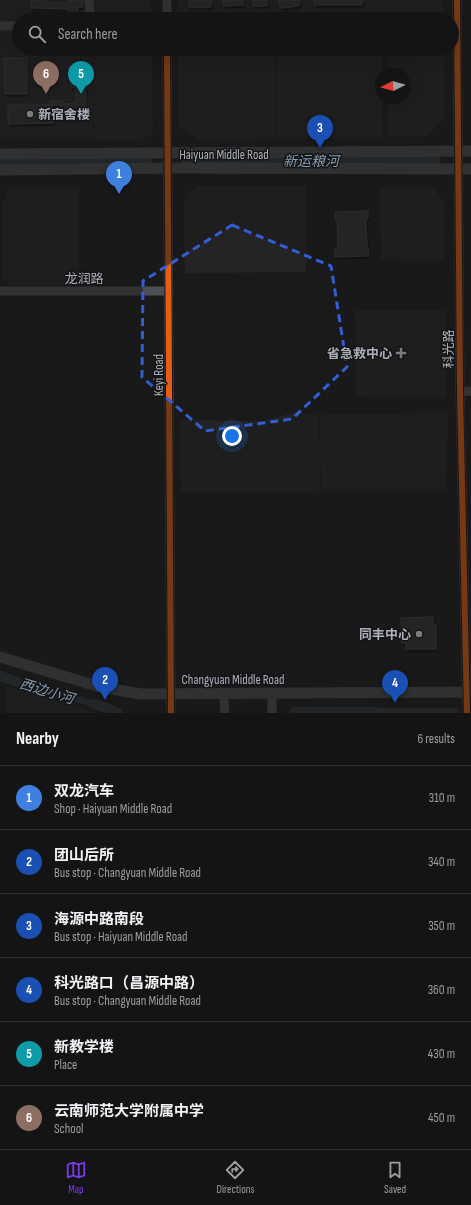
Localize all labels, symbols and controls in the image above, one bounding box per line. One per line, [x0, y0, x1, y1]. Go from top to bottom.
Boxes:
search box [12, 12, 459, 56]
icon: search [26, 23, 48, 45]
text: Search here [58, 25, 118, 44]
pin: 6 [33, 61, 59, 94]
pin: 5 [68, 61, 94, 94]
north arrow [375, 68, 411, 104]
place label: 新宿舍楼 [38, 107, 90, 123]
marker: 新宿舍楼 [25, 109, 35, 119]
pin: 3 [307, 115, 333, 148]
street label: Haiyuan Middle Road [179, 147, 269, 163]
water label: 新运粮河 [283, 153, 342, 170]
pin: 1 [106, 161, 132, 194]
street label: 龙润路 [64, 271, 104, 287]
street label: 科光路 [441, 329, 457, 369]
place label: 省急救中心 [327, 346, 392, 362]
marker: 省急救中心 [395, 347, 407, 359]
street label: Keyi Road [151, 354, 167, 396]
your location [222, 426, 242, 446]
place label: 同丰中心 [359, 627, 411, 643]
marker: 同丰中心 [414, 629, 424, 639]
pin: 2 [92, 667, 118, 700]
pin: 4 [382, 670, 408, 703]
street label: Changyuan Middle Road [182, 672, 284, 688]
water label: 西边小河 [18, 675, 79, 709]
text: Nearby [16, 729, 59, 749]
text: 6 results [417, 731, 455, 747]
text: 双龙汽车 [54, 782, 114, 801]
text: 1 [26, 790, 32, 806]
text: 310 m [429, 790, 455, 806]
text: Shop · Haiyuan Middle Road [54, 801, 172, 817]
text: 团山后所 [54, 846, 114, 865]
text: 2 [26, 854, 32, 870]
text: 340 m [428, 854, 455, 870]
text: Bus stop · Changyuan Middle Road [54, 865, 201, 881]
text: 海源中路南段 [54, 910, 144, 929]
text: 3 [26, 918, 32, 934]
text: 350 m [428, 918, 455, 934]
text: Bus stop · Haiyuan Middle Road [54, 929, 187, 945]
text: 科光路口（昌源中路） [54, 974, 204, 993]
text: 4 [26, 982, 32, 998]
text: 360 m [428, 982, 455, 998]
text: Bus stop · Changyuan Middle Road [54, 993, 201, 1009]
text: 新教学楼 [54, 1038, 114, 1057]
text: 5 [26, 1046, 32, 1062]
text: 430 m [428, 1046, 455, 1062]
text: Place [54, 1057, 77, 1073]
text: 云南师范大学附属中学 [54, 1102, 204, 1121]
text: 6 [26, 1110, 32, 1126]
text: 450 m [428, 1110, 455, 1126]
text: School [54, 1121, 84, 1137]
tab: Map [65, 1159, 87, 1196]
tab: Directions [217, 1159, 254, 1196]
tab: Saved [384, 1159, 406, 1196]

